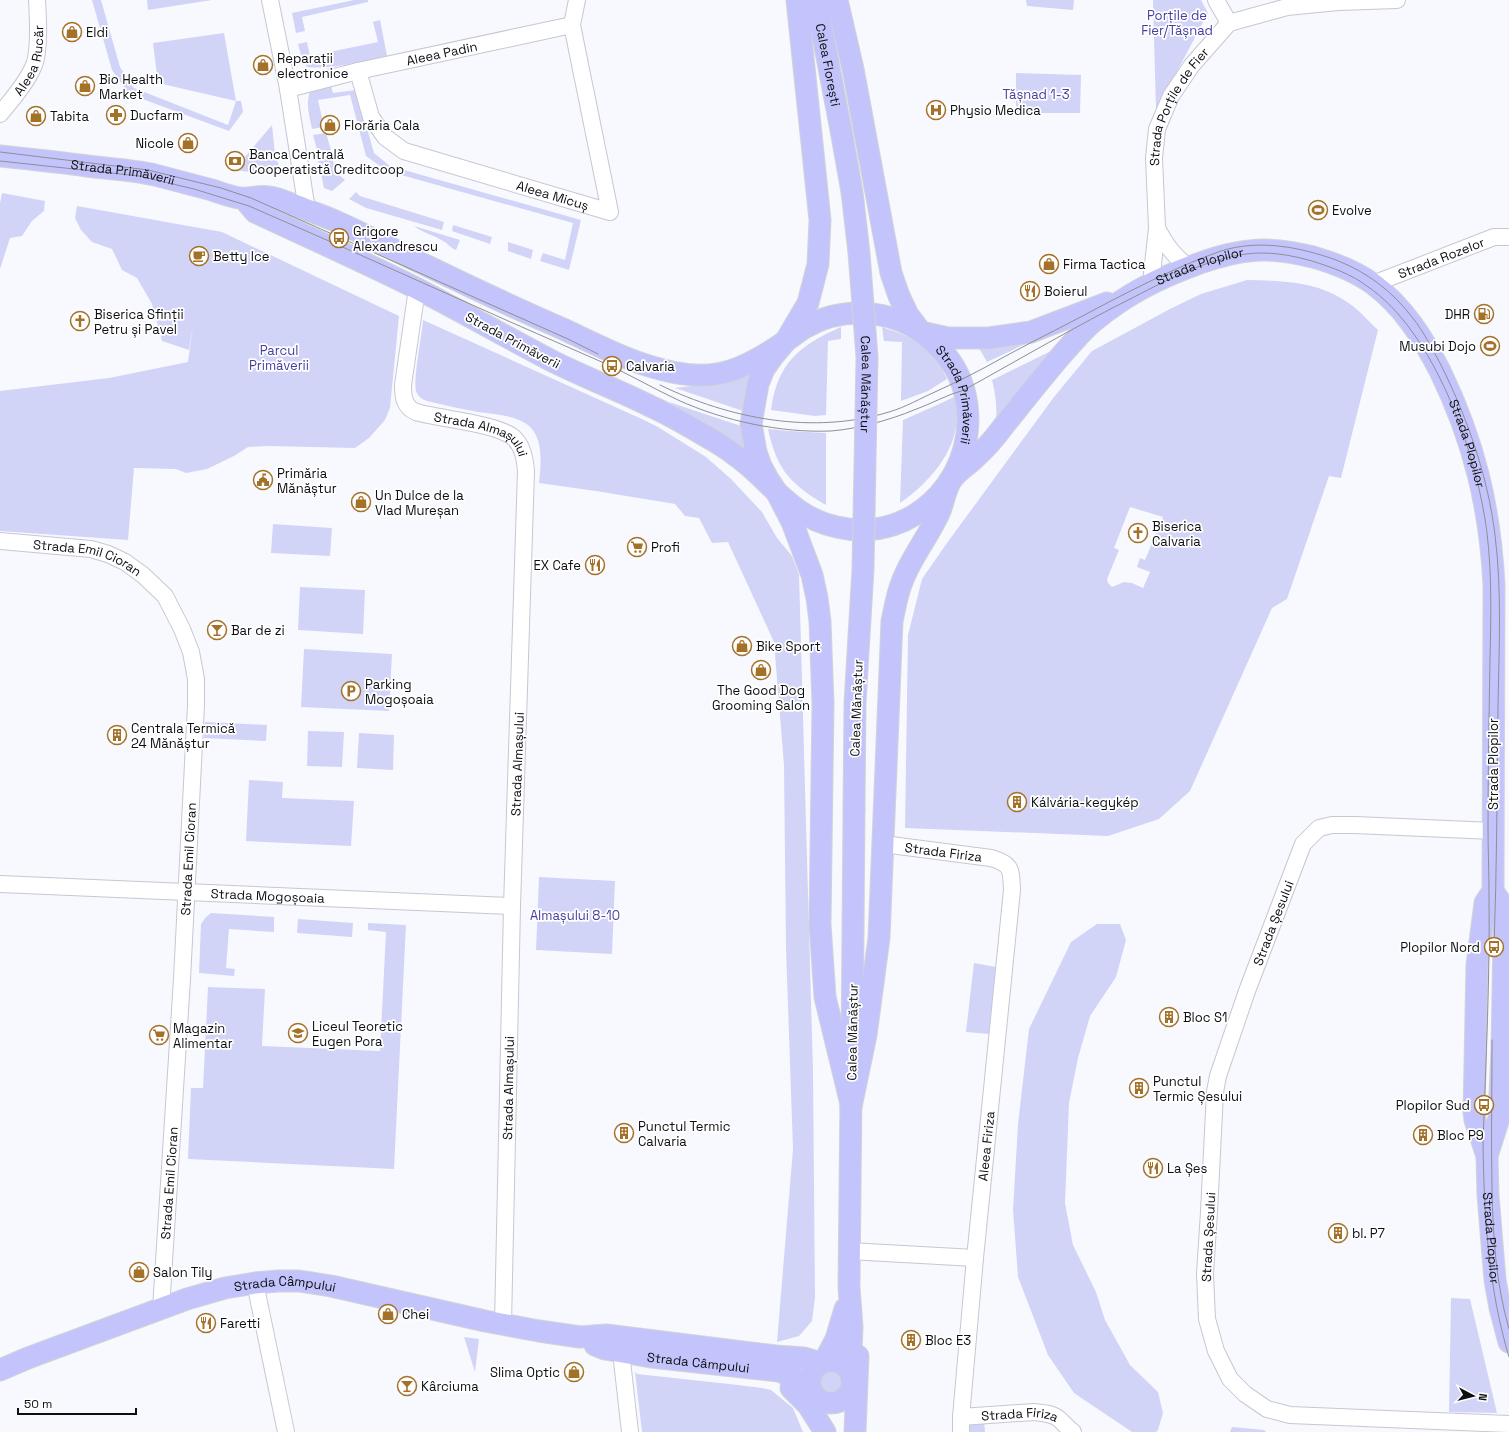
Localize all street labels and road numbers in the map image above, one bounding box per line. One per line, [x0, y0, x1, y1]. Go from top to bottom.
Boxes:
street label: Calea Florești [812, 22, 844, 108]
street label: Aleea Rucăr [10, 25, 47, 99]
street label: Aleea Padin [405, 38, 479, 69]
street label: Strada Porțile de Fier [1146, 44, 1213, 166]
street label: Strada Primăverii [70, 156, 177, 189]
street label: Aleea Micuș [514, 177, 591, 214]
street label: Strada Rozelor [1395, 234, 1487, 283]
street label: Strada Plopilor [1153, 244, 1245, 289]
street label: Strada Primăverii [462, 308, 563, 373]
street label: Calea Mănăștur [856, 335, 875, 433]
street label: Strada Primăverii [932, 342, 976, 446]
street label: Strada Plopilor [1445, 397, 1489, 489]
street label: Strada Almașului [433, 408, 531, 458]
street label: Strada Emil Cioran [33, 536, 145, 580]
street label: Calea Mănăștur [846, 659, 867, 757]
street label: Strada Almașului [507, 712, 528, 816]
street label: Strada Plopilor [1485, 718, 1502, 810]
street label: Strada Emil Cioran [177, 802, 200, 916]
street label: Strada Firiza [904, 839, 984, 866]
street label: Strada Șesului [1249, 878, 1298, 968]
street label: Strada Mogoșoaia [210, 885, 326, 907]
street label: Calea Mănăștur [843, 983, 862, 1081]
street label: Strada Almașului [499, 1036, 518, 1140]
street label: Aleea Firiza [974, 1110, 999, 1182]
street label: Strada Emil Cioran [157, 1126, 182, 1240]
street label: Strada Plopilor [1479, 1191, 1504, 1285]
street label: Strada Șesului [1198, 1192, 1219, 1282]
street label: Strada Câmpului [233, 1272, 338, 1296]
street label: Strada Câmpului [646, 1349, 750, 1377]
street label: Strada Firiza [981, 1404, 1062, 1426]

